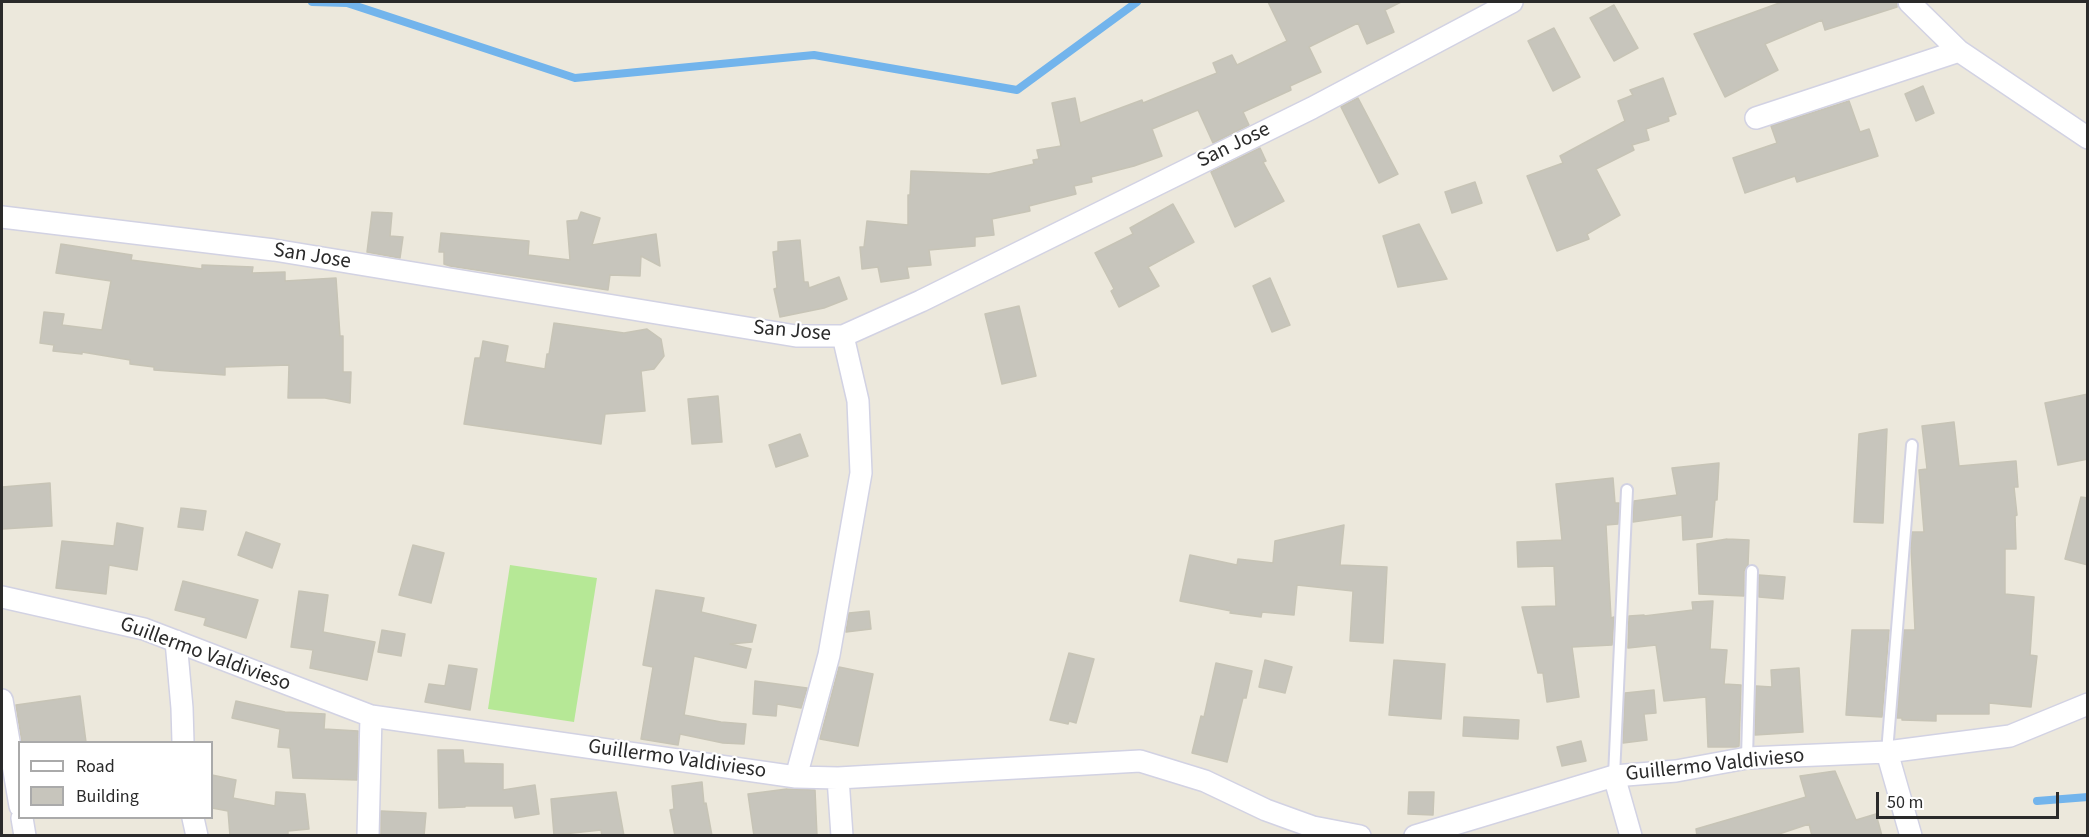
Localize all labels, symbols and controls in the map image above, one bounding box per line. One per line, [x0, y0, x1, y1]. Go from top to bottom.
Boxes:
street label: San Jose [1193, 118, 1275, 174]
street label: San Jose [271, 238, 353, 276]
street label: San Jose [752, 316, 832, 348]
street label: Guillermo Valdivieso [116, 612, 294, 698]
street label: Guillermo Valdivieso [586, 735, 768, 785]
legend [18, 741, 213, 819]
street label: Guillermo Valdivieso [1624, 744, 1806, 788]
text: Road [76, 754, 115, 779]
scale bar [1879, 780, 2062, 818]
text: Building [76, 784, 139, 809]
text: 50 m [1887, 790, 1923, 815]

